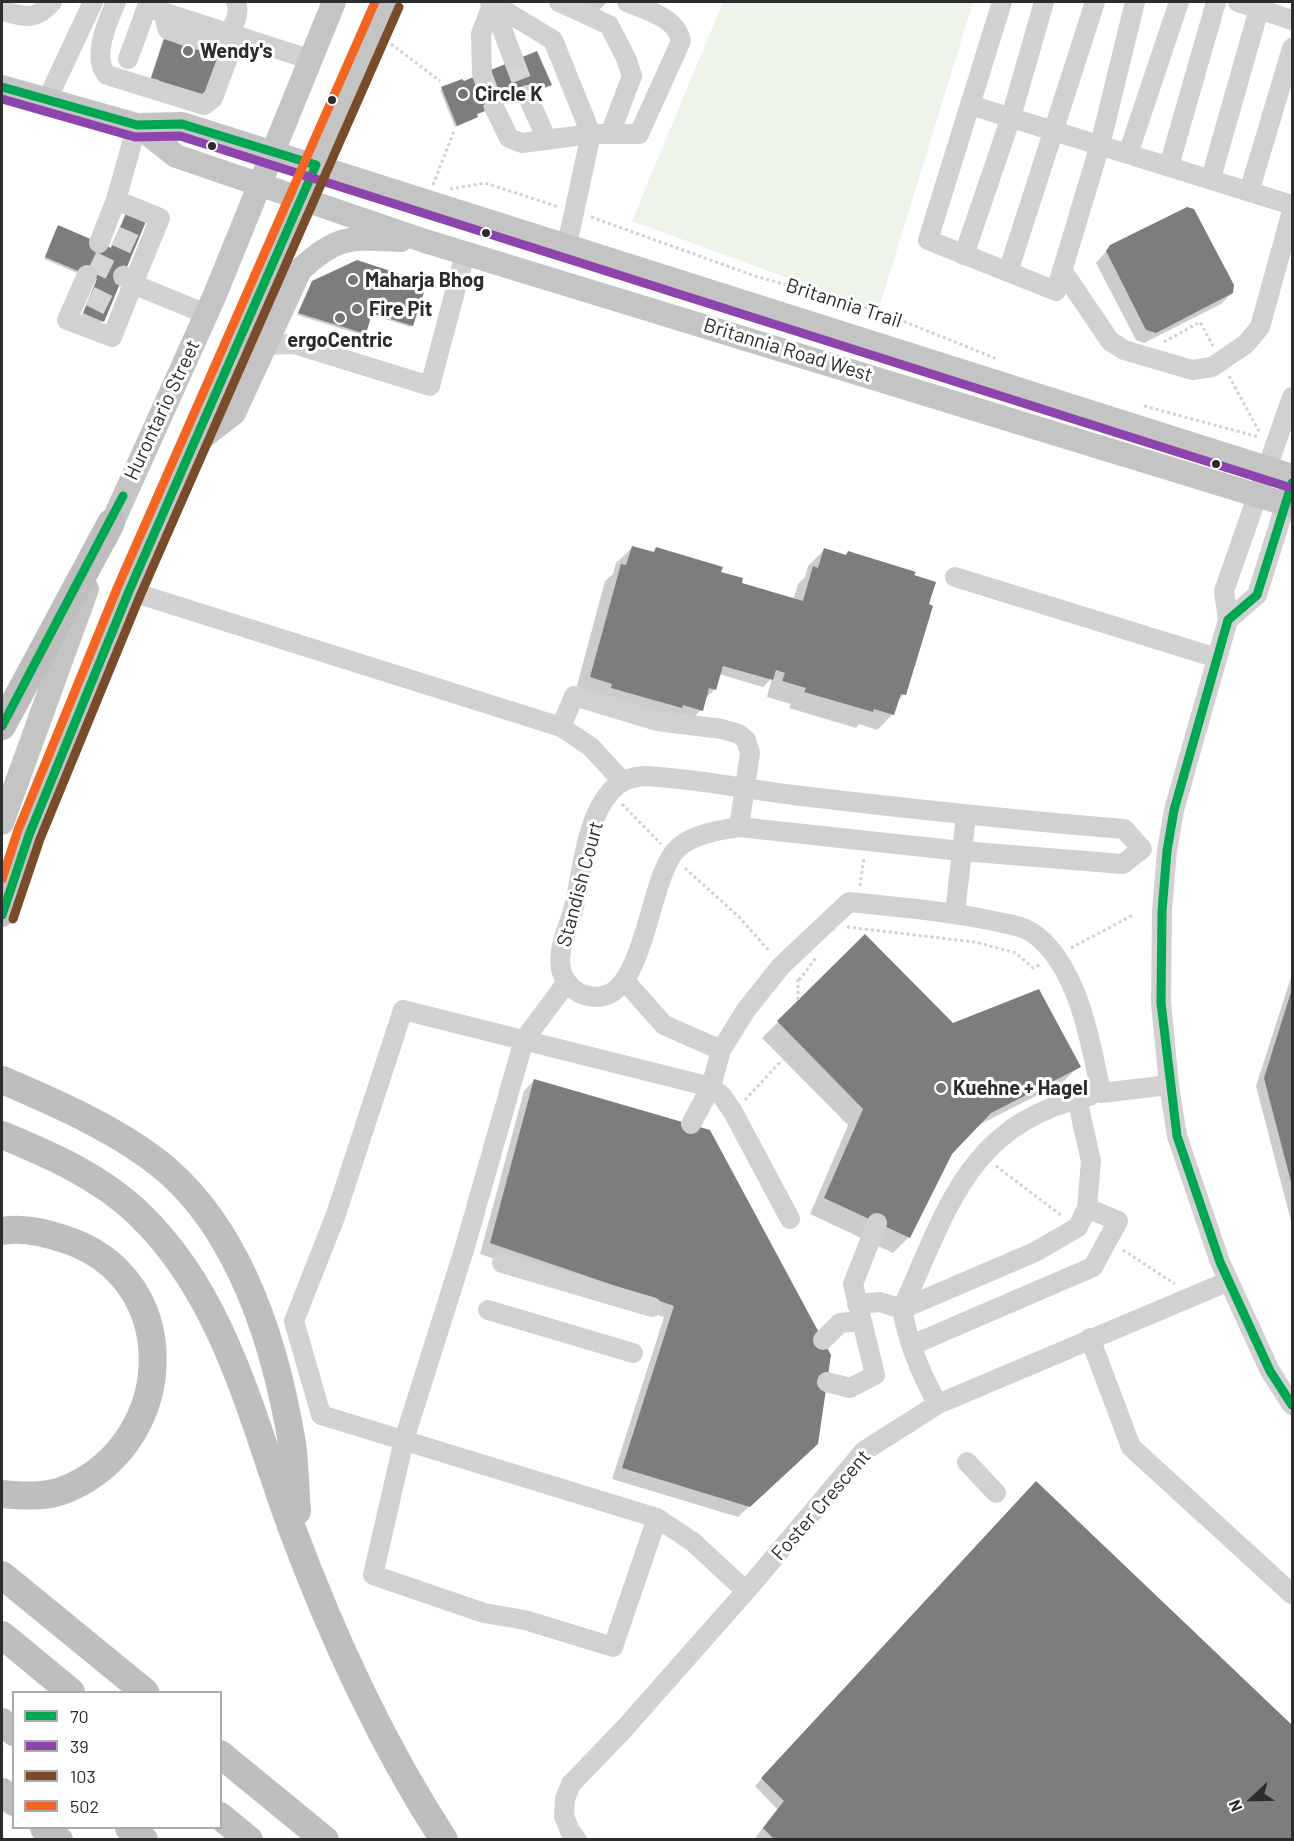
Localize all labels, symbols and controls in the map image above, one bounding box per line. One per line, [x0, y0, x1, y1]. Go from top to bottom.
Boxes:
place label: Wendy's [200, 39, 272, 63]
marker: Wendy's [181, 44, 195, 58]
place label: Circle K [475, 82, 543, 106]
marker: Circle K [456, 87, 470, 101]
unlabelled marker [326, 94, 338, 106]
unlabelled marker [206, 140, 218, 152]
unlabelled marker [480, 227, 492, 239]
place label: Maharja Bhog [365, 268, 484, 292]
marker: Maharja Bhog [346, 273, 360, 287]
street label: Britannia Trail [783, 273, 905, 333]
place label: Fire Pit [369, 297, 432, 321]
marker: Fire Pit [350, 302, 364, 316]
marker: ergoCentric [333, 311, 347, 325]
street label: Britannia Road West [701, 313, 875, 387]
place label: ergoCentric [287, 328, 393, 352]
street label: Hurontario Street [119, 336, 205, 484]
unlabelled marker [1210, 458, 1222, 470]
street label: Standish Court [552, 819, 608, 949]
place label: Kuehne + Hagel [953, 1076, 1088, 1100]
marker: Kuehne + Hagel [934, 1081, 948, 1095]
street label: Foster Crescent [767, 1445, 875, 1565]
legend [12, 1691, 222, 1829]
text: 70 [70, 1705, 89, 1727]
text: 39 [70, 1735, 89, 1757]
text: 103 [70, 1765, 96, 1787]
north arrow [1222, 1769, 1282, 1829]
text: 502 [70, 1795, 99, 1817]
text: N [1224, 1797, 1246, 1814]

